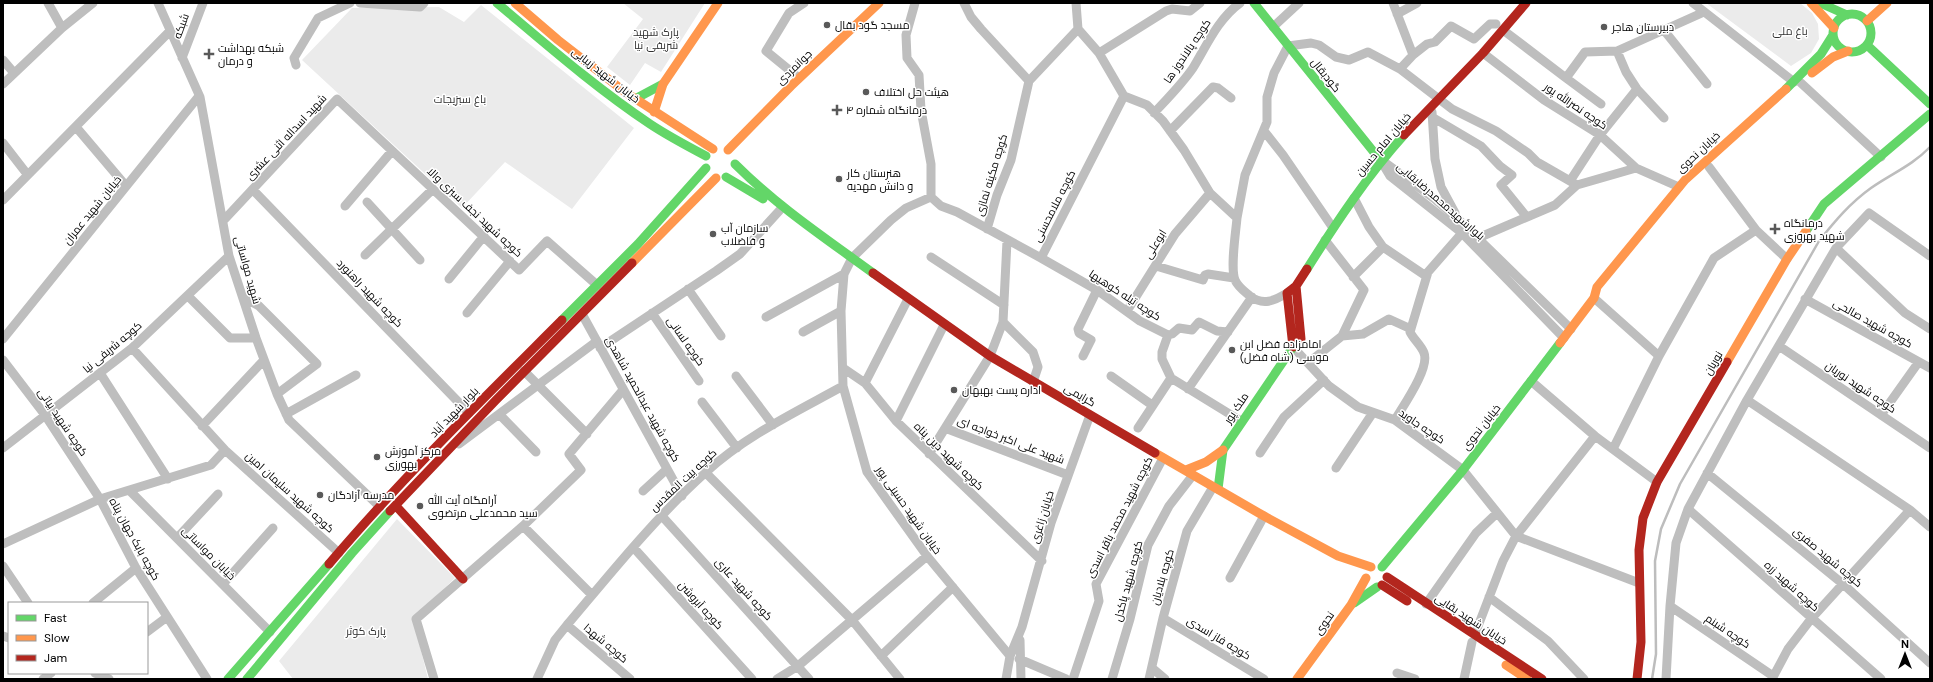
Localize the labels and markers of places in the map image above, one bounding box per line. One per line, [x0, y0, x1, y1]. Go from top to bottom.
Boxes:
place label: مسجد گود بقال [835, 18, 910, 32]
marker: مسجد گود بقال [822, 20, 832, 30]
place label: دبیرستان هاجر [1611, 20, 1674, 34]
marker: دبیرستان هاجر [1599, 22, 1609, 32]
place label: شبکه بهداشت و درمان [218, 41, 284, 68]
marker: شبکه بهداشت و درمان [203, 48, 215, 60]
place label: هیئت حل اختلاف [874, 85, 949, 99]
marker: هیئت حل اختلاف [861, 87, 871, 97]
place label: درمانگاه شماره ۴ [846, 103, 927, 117]
marker: درمانگاه شماره ۴ [831, 104, 843, 116]
place label: هنرستان کار و دانش مهدیه [846, 166, 913, 193]
marker: هنرستان کار و دانش مهدیه [834, 174, 844, 184]
place label: درمانگاه شهید بهروزی [1784, 216, 1845, 243]
place label: سازمان آب و فاضلاب [721, 221, 768, 248]
marker: درمانگاه شهید بهروزی [1769, 223, 1781, 235]
marker: سازمان آب و فاضلاب [708, 229, 718, 239]
place label: امامزاده فضل ابن موسی (شاه فضل) [1240, 337, 1329, 364]
marker: امامزاده فضل ابن موسی (شاه فضل) [1227, 345, 1237, 355]
place label: اداره پست بهبهان [962, 383, 1041, 397]
marker: اداره پست بهبهان [949, 385, 959, 395]
place label: مرکز آموزش بهورزی [385, 444, 441, 471]
marker: مرکز آموزش بهورزی [372, 452, 382, 462]
place label: مدرسه آزادگان [328, 488, 394, 502]
marker: مدرسه آزادگان [315, 490, 325, 500]
place label: آرامگاه آیت الله سید محمدعلی مرتضوی [428, 492, 538, 520]
marker: آرامگاه آیت الله سید محمدعلی مرتضوی [415, 501, 425, 511]

